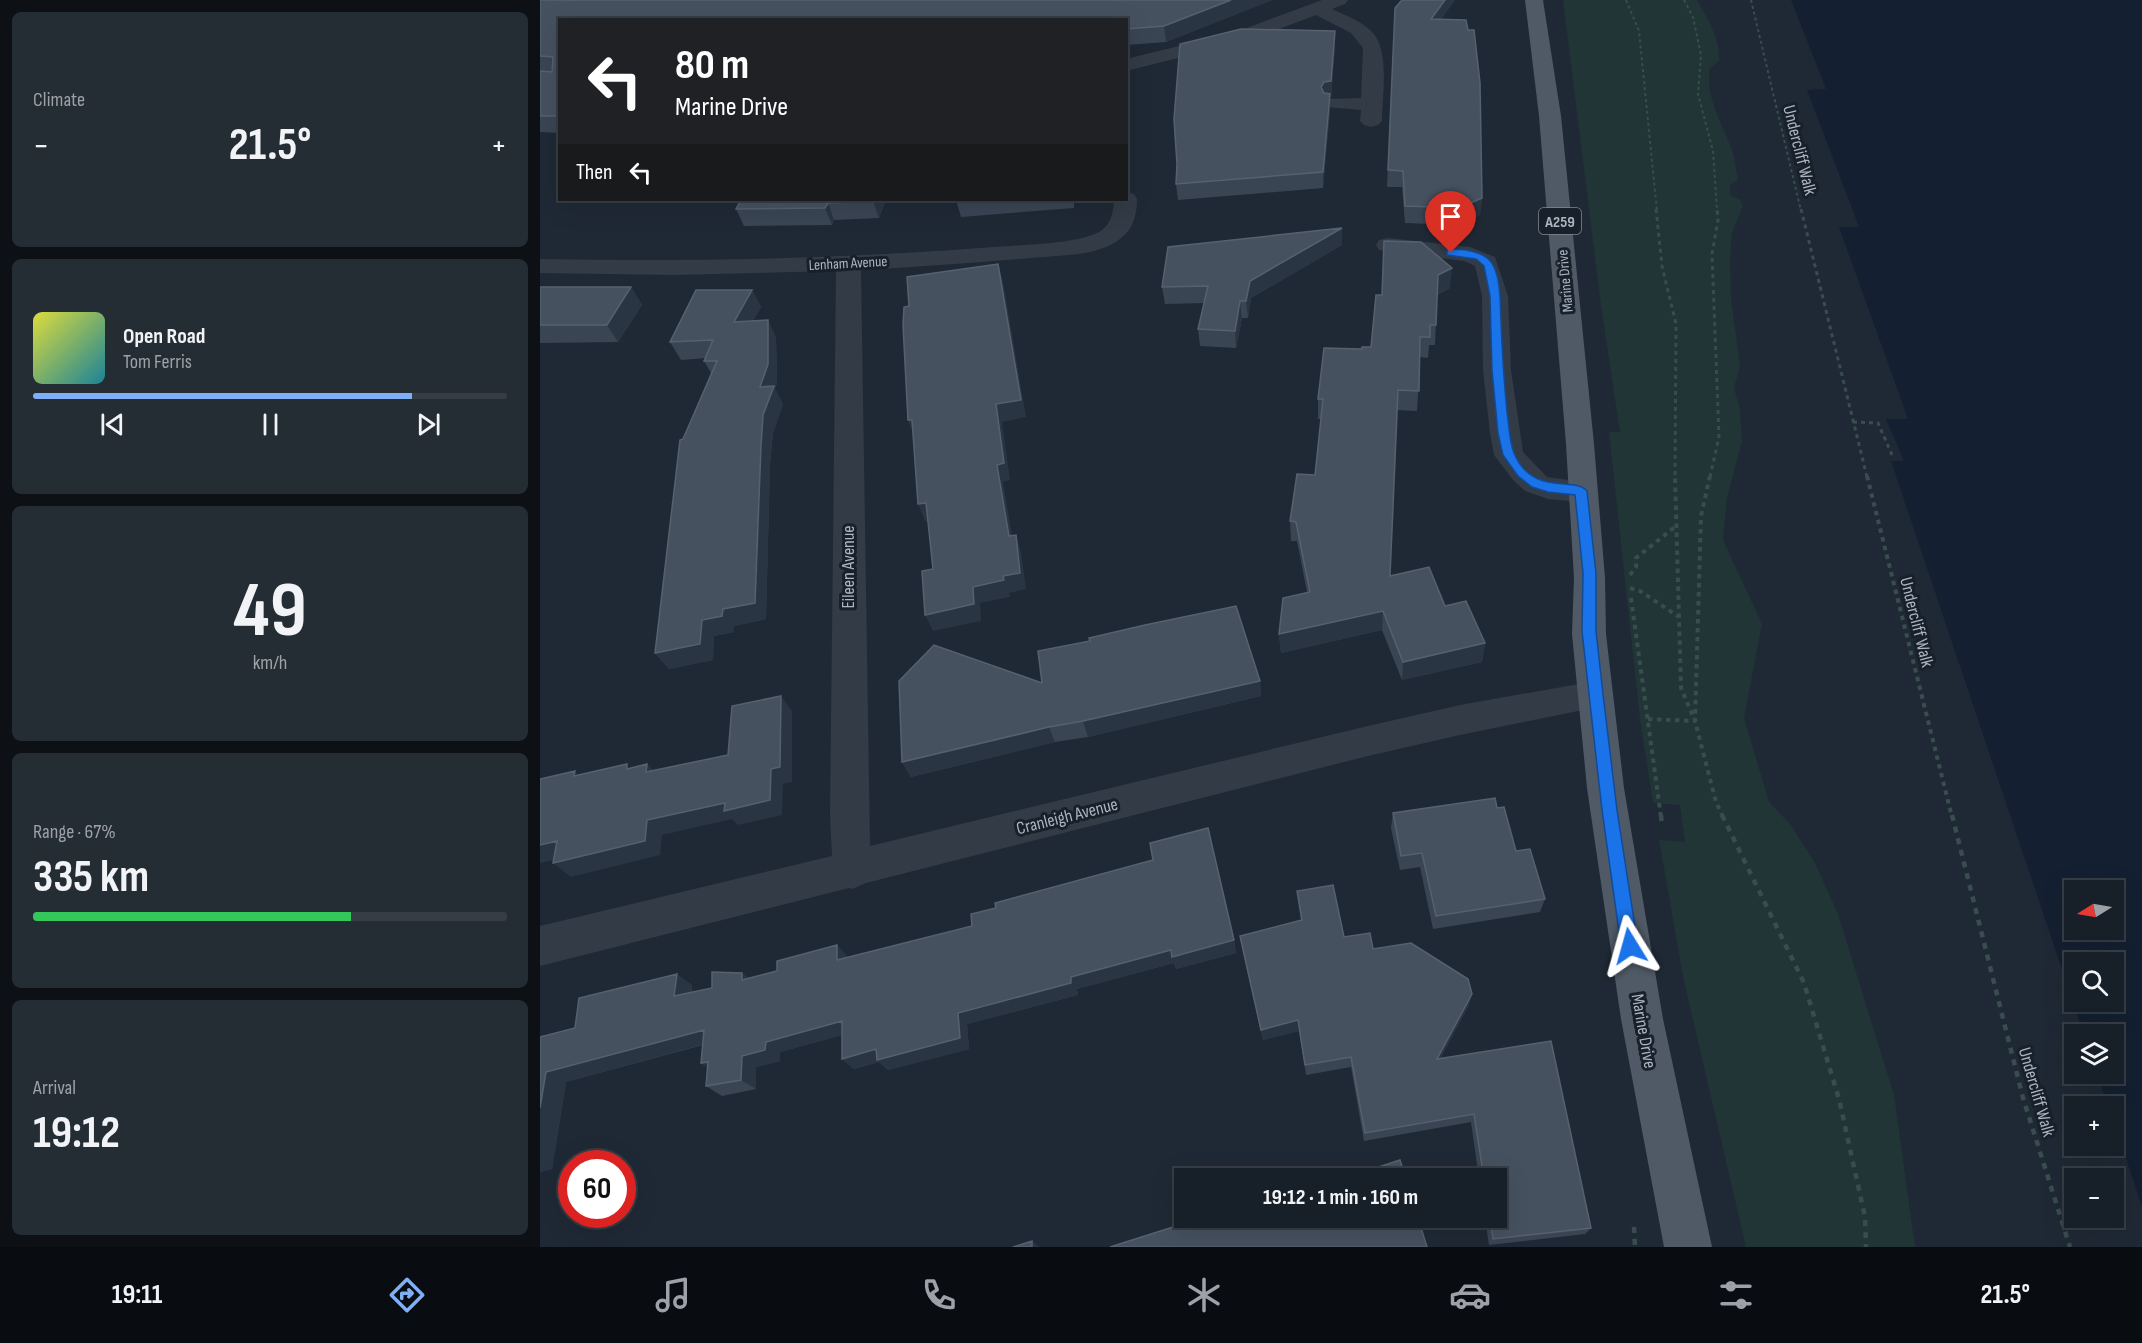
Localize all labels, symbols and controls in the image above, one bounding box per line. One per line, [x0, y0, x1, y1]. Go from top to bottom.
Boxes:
text: 80 m [675, 40, 749, 91]
icon: left [576, 42, 654, 120]
text: Climate [33, 88, 85, 112]
text: Marine Drive [675, 91, 788, 123]
street label: Undercliff Walk [1778, 103, 1821, 197]
text: 21.5° [229, 118, 311, 173]
text: − [33, 126, 49, 166]
text: + [491, 126, 507, 166]
icon: left [624, 156, 657, 189]
text: Then [576, 159, 612, 186]
pin [1425, 191, 1476, 253]
icon: arrive [1434, 200, 1467, 233]
road number: A259 [1539, 208, 1581, 234]
street label: Marine Drive [1553, 249, 1578, 313]
street label: Lenham Avenue [808, 252, 888, 275]
text: Open Road [123, 323, 205, 350]
text: Tom Ferris [123, 350, 192, 374]
icon: previous [96, 408, 129, 441]
icon: pause [254, 408, 287, 441]
icon: next [412, 408, 445, 441]
street label: Eileen Avenue [838, 525, 859, 609]
text: 49 [233, 565, 307, 658]
street label: Undercliff Walk [1895, 575, 1938, 669]
text: km/h [253, 651, 287, 675]
street label: Cranleigh Avenue [1014, 794, 1120, 839]
text: Range · 67% [33, 820, 116, 844]
text: 335 km [33, 850, 149, 905]
north arrow [2064, 880, 2124, 940]
map controls [2064, 880, 2124, 1228]
position arrow [1598, 914, 1662, 978]
button: search [2064, 952, 2124, 1012]
street label: Marine Drive [1627, 992, 1660, 1070]
button: layers [2064, 1024, 2124, 1084]
street label: Undercliff Walk [2014, 1045, 2059, 1139]
text: Arrival [33, 1076, 76, 1100]
button: + [2064, 1096, 2124, 1156]
text: 19:12 [33, 1106, 120, 1161]
speed limit sign: 60 [558, 1150, 636, 1228]
button: − [2064, 1168, 2124, 1228]
text: 19:12 · 1 min · 160 m [1263, 1184, 1418, 1211]
icon: directions [386, 1274, 428, 1316]
icon: music [652, 1274, 694, 1316]
icon: phone [918, 1274, 960, 1316]
icon: climate [1183, 1274, 1225, 1316]
icon: car [1449, 1274, 1491, 1316]
icon: filters [1715, 1274, 1757, 1316]
text: 19:11 [112, 1279, 162, 1311]
text: 21.5° [1980, 1279, 2030, 1311]

